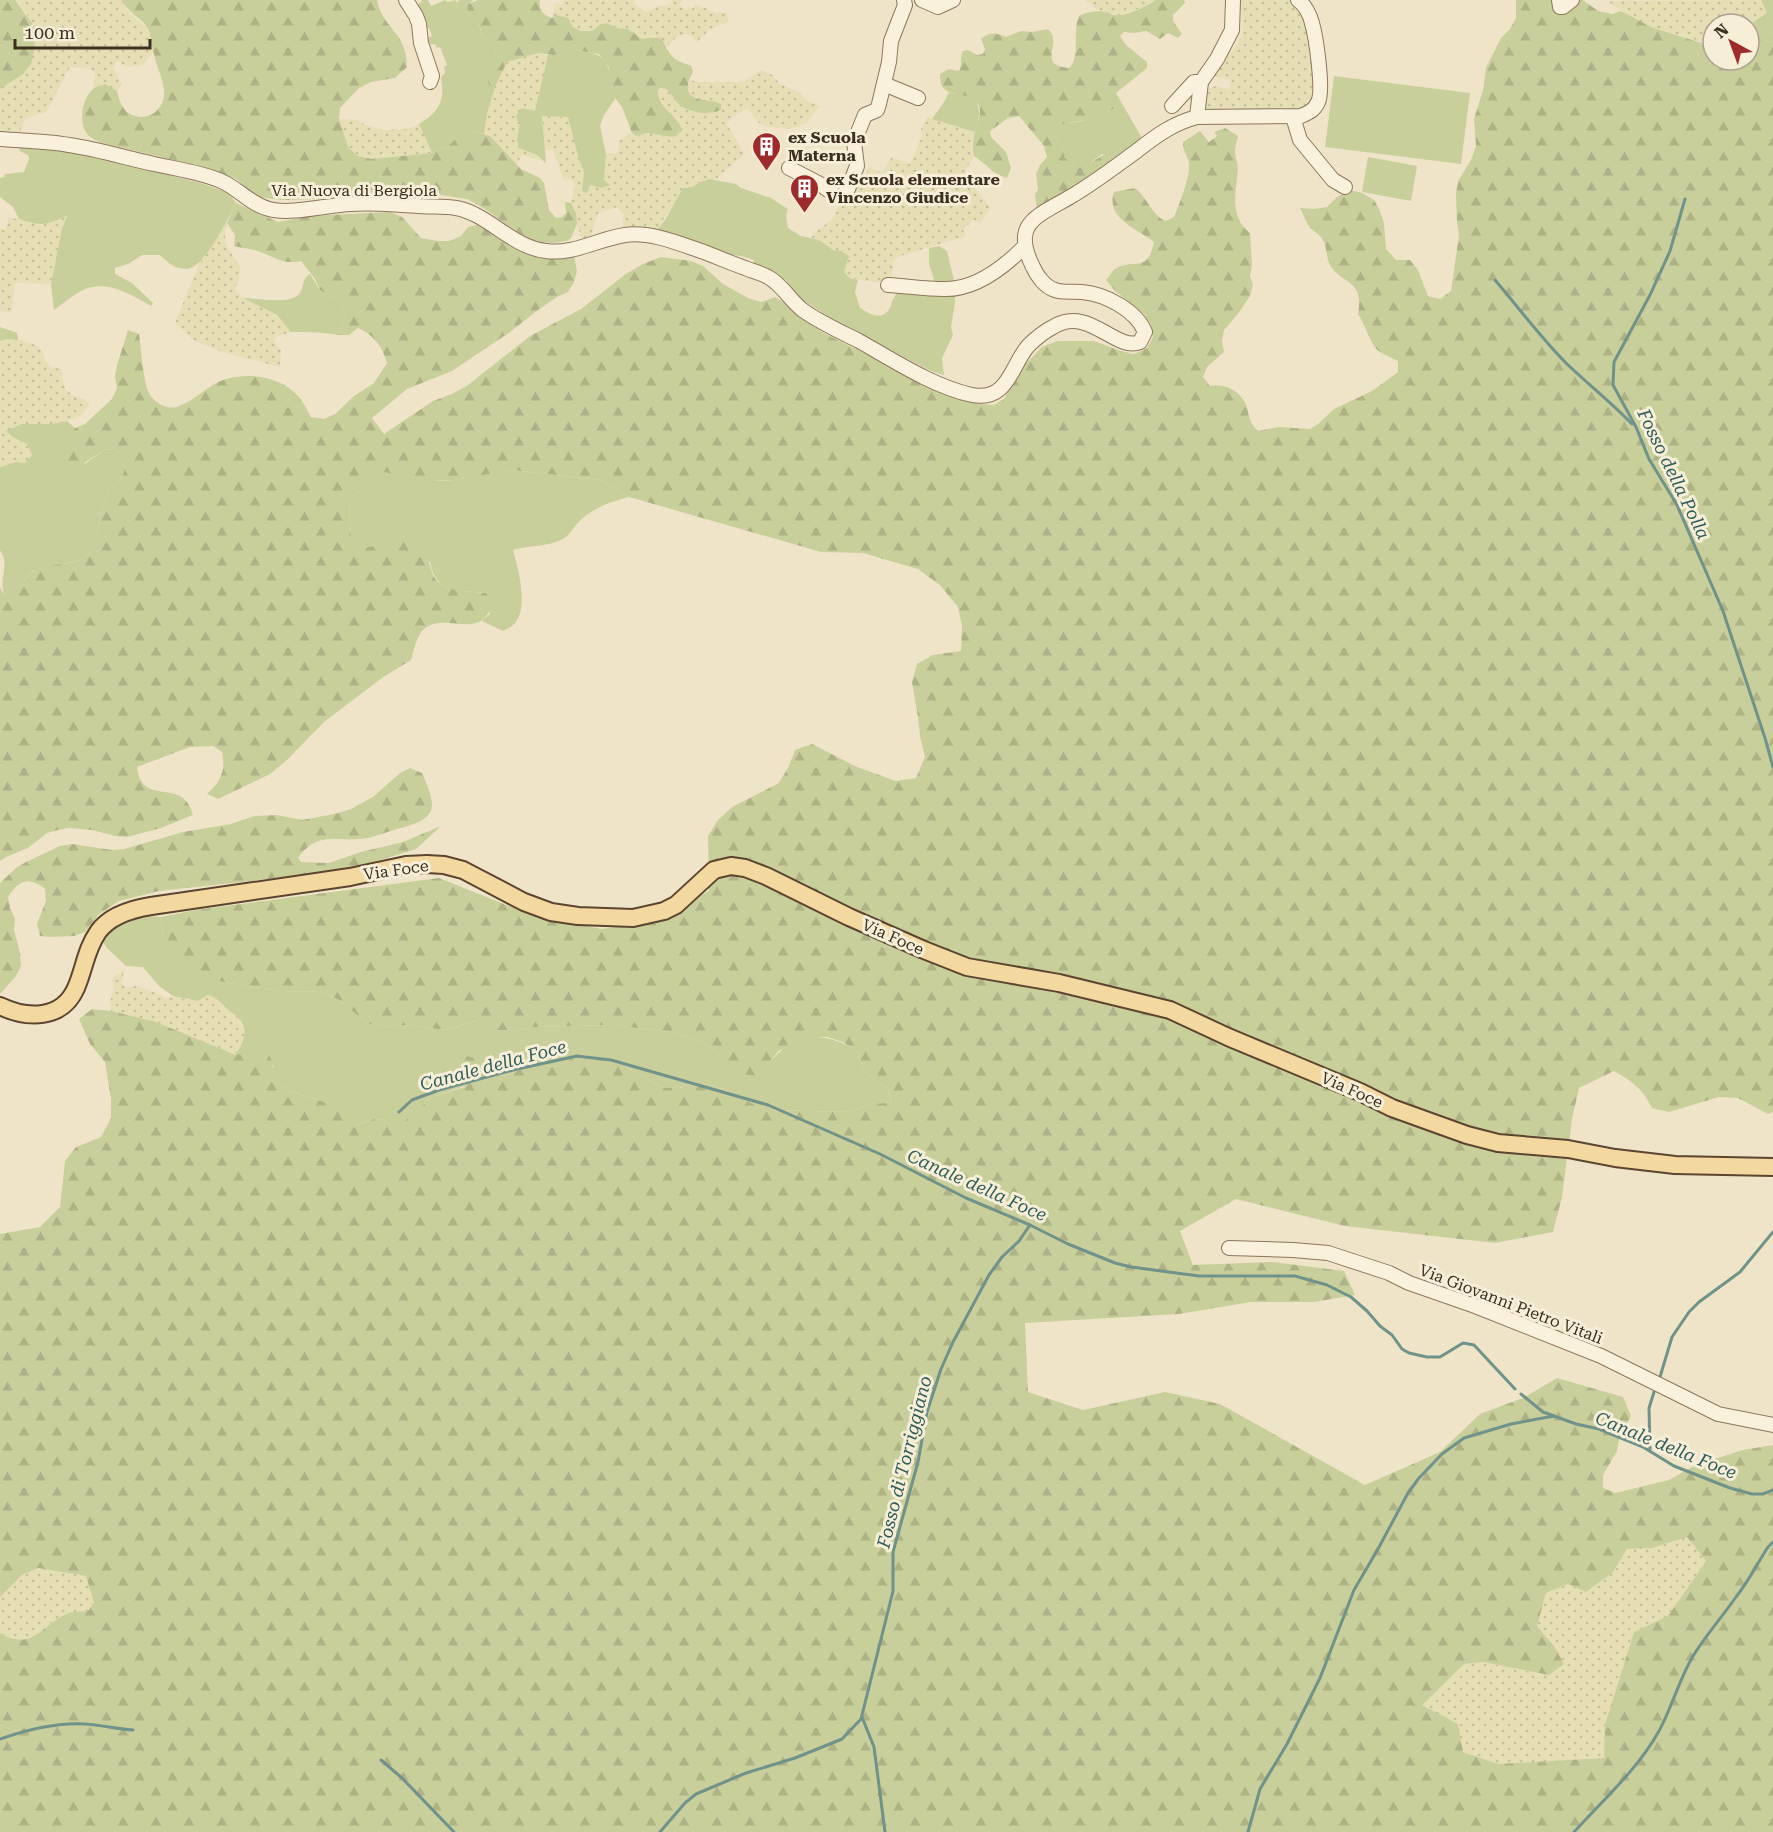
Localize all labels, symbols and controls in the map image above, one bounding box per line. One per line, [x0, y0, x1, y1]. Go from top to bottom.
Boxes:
scale bar [15, 12, 150, 50]
north arrow [1701, 12, 1761, 72]
text: N [1711, 20, 1732, 42]
text: 100 m [24, 22, 75, 43]
place label: ex Scuola Materna [788, 128, 866, 165]
building icon: ex Scuola Materna [751, 130, 783, 172]
place label: ex Scuola elementare Vincenzo Giudice [826, 170, 1000, 207]
building icon: ex Scuola elementare Vincenzo Giudice [789, 172, 821, 214]
street label: Via Nuova di Bergiola [271, 181, 437, 200]
water label: Fosso della Polla [1633, 405, 1715, 543]
street label: Via Foce [362, 856, 430, 884]
street label: Via Foce [859, 915, 927, 959]
water label: Canale della Foce [418, 1035, 568, 1095]
street label: Via Foce [1318, 1068, 1386, 1112]
water label: Canale della Foce [904, 1145, 1050, 1225]
street label: Via Giovanni Pietro Vitali [1417, 1260, 1605, 1348]
water label: Fosso di Torriggiano [872, 1374, 936, 1551]
water label: Canale della Foce [1592, 1407, 1740, 1483]

